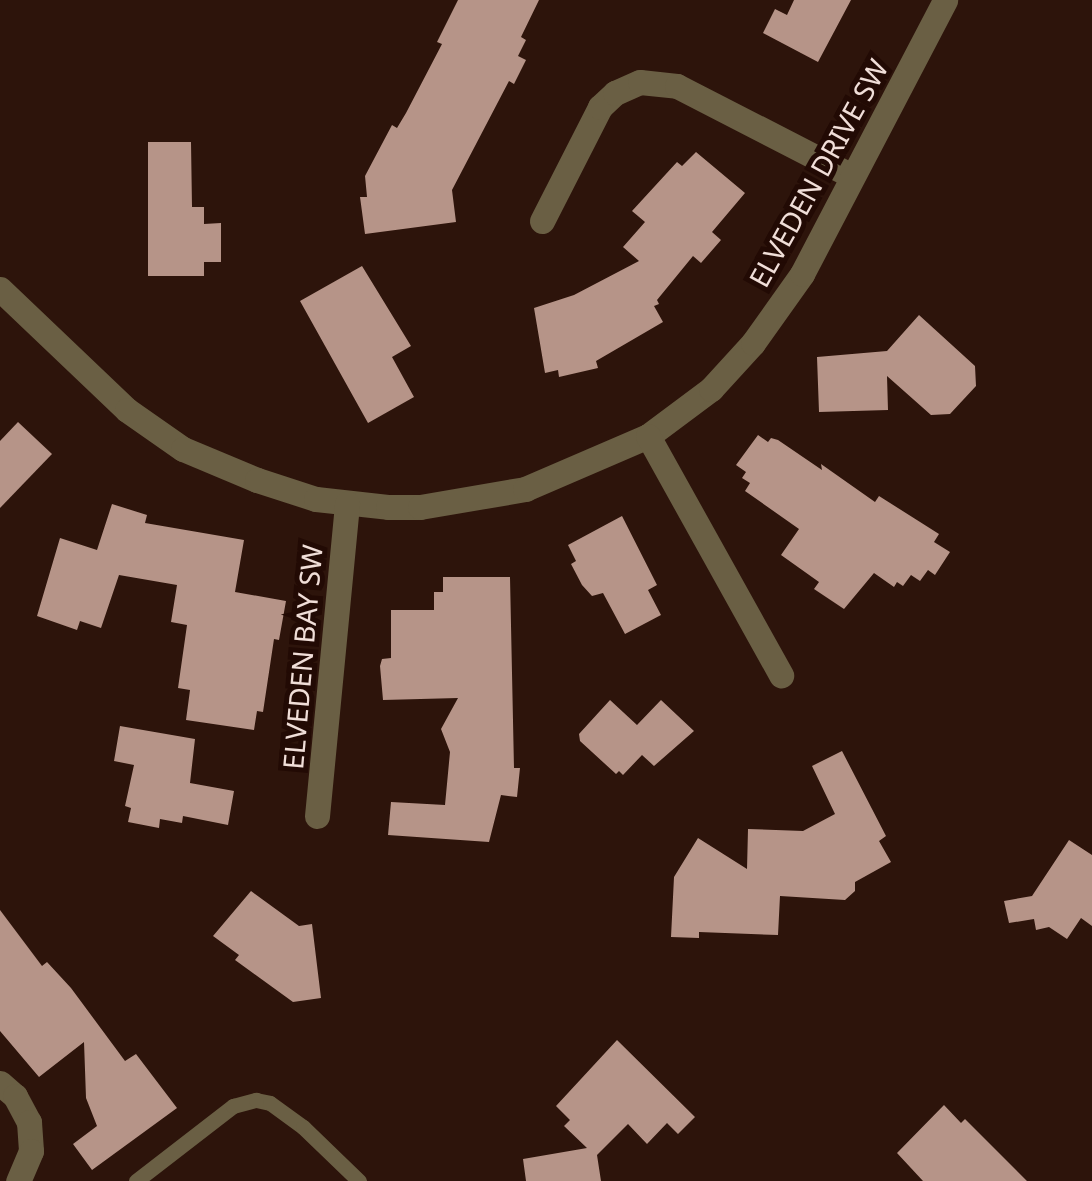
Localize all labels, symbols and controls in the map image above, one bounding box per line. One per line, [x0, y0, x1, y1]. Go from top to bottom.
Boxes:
street label: ELVEDEN DRIVE SW [741, 53, 895, 293]
street label: ELVEDEN BAY SW [275, 543, 329, 771]

